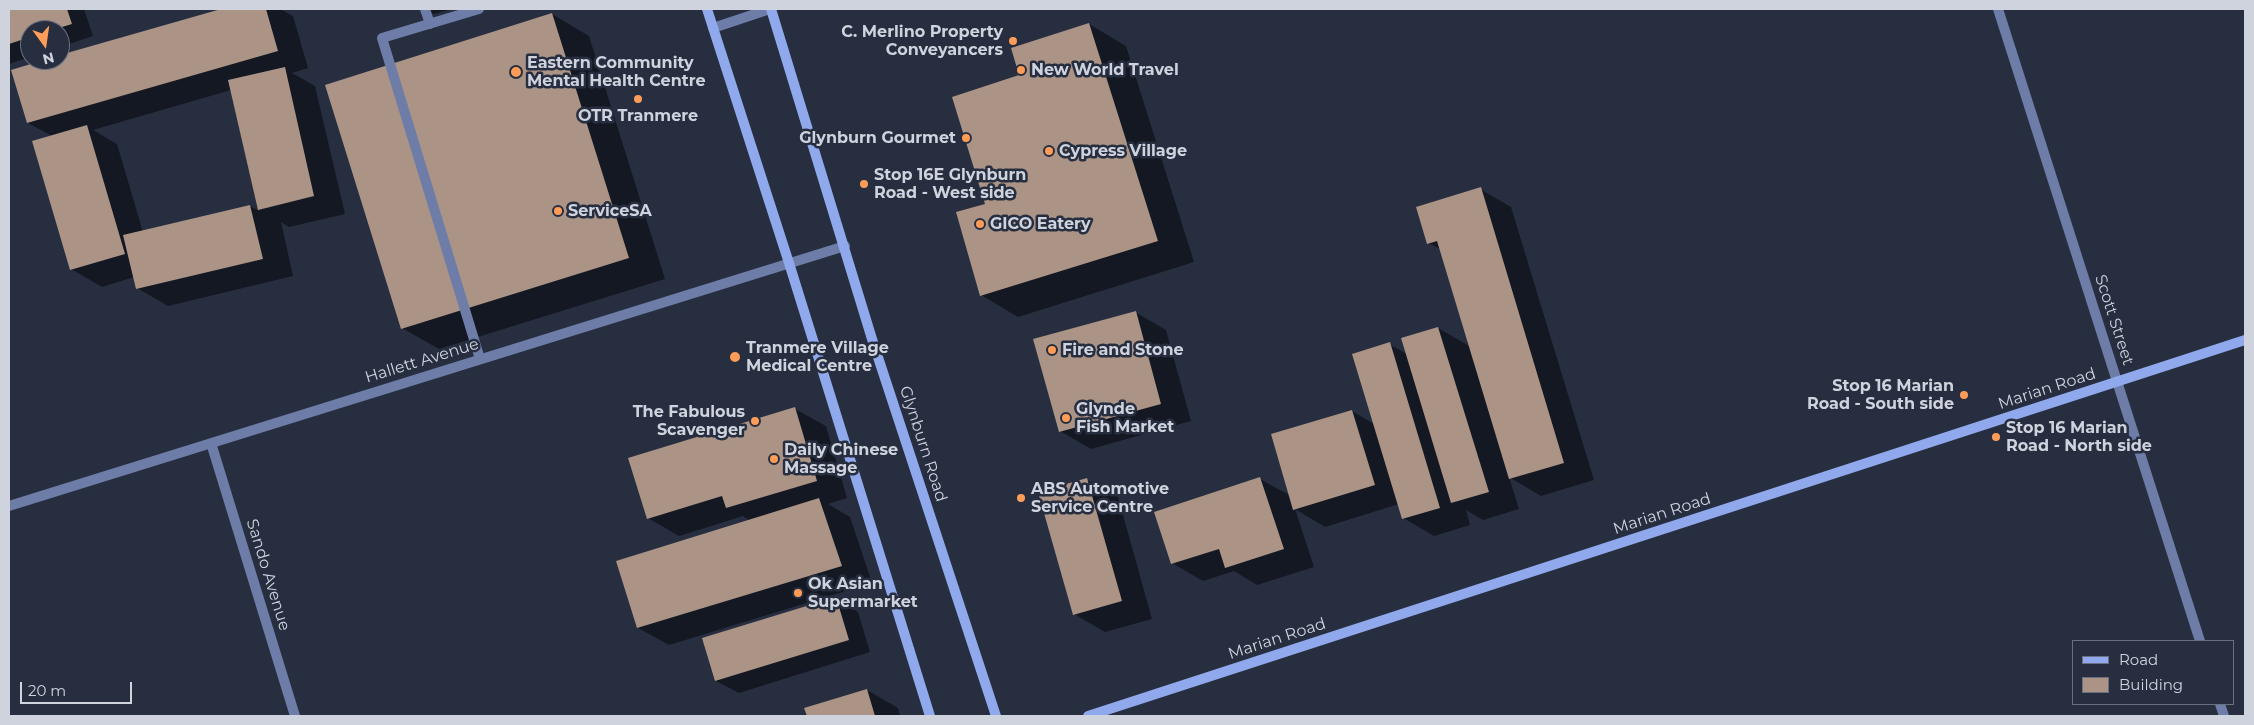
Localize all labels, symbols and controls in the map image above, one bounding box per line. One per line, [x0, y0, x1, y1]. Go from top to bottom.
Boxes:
north arrow [20, 20, 70, 70]
place label: C. Merlino Property Conveyancers [841, 22, 1003, 60]
marker: C. Merlino Property Conveyancers [1007, 35, 1019, 47]
text: N [41, 48, 56, 69]
place label: Eastern Community Mental Health Centre [527, 53, 706, 91]
place label: New World Travel [1031, 60, 1179, 80]
marker: New World Travel [1015, 64, 1027, 76]
marker: Eastern Community Mental Health Centre [509, 65, 523, 79]
marker: OTR Tranmere [632, 93, 644, 105]
place label: OTR Tranmere [578, 106, 698, 126]
place label: Glynburn Gourmet [799, 128, 956, 148]
marker: Glynburn Gourmet [960, 132, 972, 144]
place label: Cypress Village [1059, 141, 1187, 161]
marker: Cypress Village [1043, 145, 1055, 157]
place label: Stop 16E Glynburn Road - West side [874, 165, 1026, 203]
marker: Stop 16E Glynburn Road - West side [858, 178, 870, 190]
place label: ServiceSA [568, 201, 652, 221]
marker: ServiceSA [552, 205, 564, 217]
place label: GICO Eatery [990, 214, 1091, 234]
marker: GICO Eatery [974, 218, 986, 230]
street label: Scott Street [2090, 272, 2138, 368]
street label: Hallett Avenue [363, 335, 481, 387]
place label: Tranmere Village Medical Centre [746, 338, 889, 376]
place label: Fire and Stone [1062, 340, 1184, 360]
marker: Fire and Stone [1046, 344, 1058, 356]
marker: Tranmere Village Medical Centre [728, 350, 742, 364]
street label: Marian Road [1996, 364, 2098, 414]
place label: Stop 16 Marian Road - South side [1807, 376, 1954, 414]
street label: Glynburn Road [895, 384, 951, 504]
marker: Stop 16 Marian Road - South side [1958, 389, 1970, 401]
place label: Glynde Fish Market [1076, 399, 1174, 437]
place label: The Fabulous Scavenger [633, 402, 745, 440]
marker: Glynde Fish Market [1060, 412, 1072, 424]
marker: The Fabulous Scavenger [749, 415, 761, 427]
place label: Stop 16 Marian Road - North side [2006, 418, 2152, 456]
marker: Stop 16 Marian Road - North side [1990, 431, 2002, 443]
place label: Daily Chinese Massage [784, 440, 898, 478]
marker: Daily Chinese Massage [768, 453, 780, 465]
place label: ABS Automotive Service Centre [1031, 479, 1169, 517]
street label: Marian Road [1611, 489, 1713, 539]
marker: ABS Automotive Service Centre [1015, 492, 1027, 504]
street label: Sando Avenue [242, 517, 294, 633]
place label: Ok Asian Supermarket [808, 574, 918, 612]
marker: Ok Asian Supermarket [792, 587, 804, 599]
street label: Marian Road [1226, 614, 1328, 664]
legend [2072, 640, 2234, 705]
text: Road [2119, 650, 2158, 669]
scale bar [22, 672, 135, 704]
text: Building [2119, 675, 2183, 694]
text: 20 m [28, 681, 66, 700]

